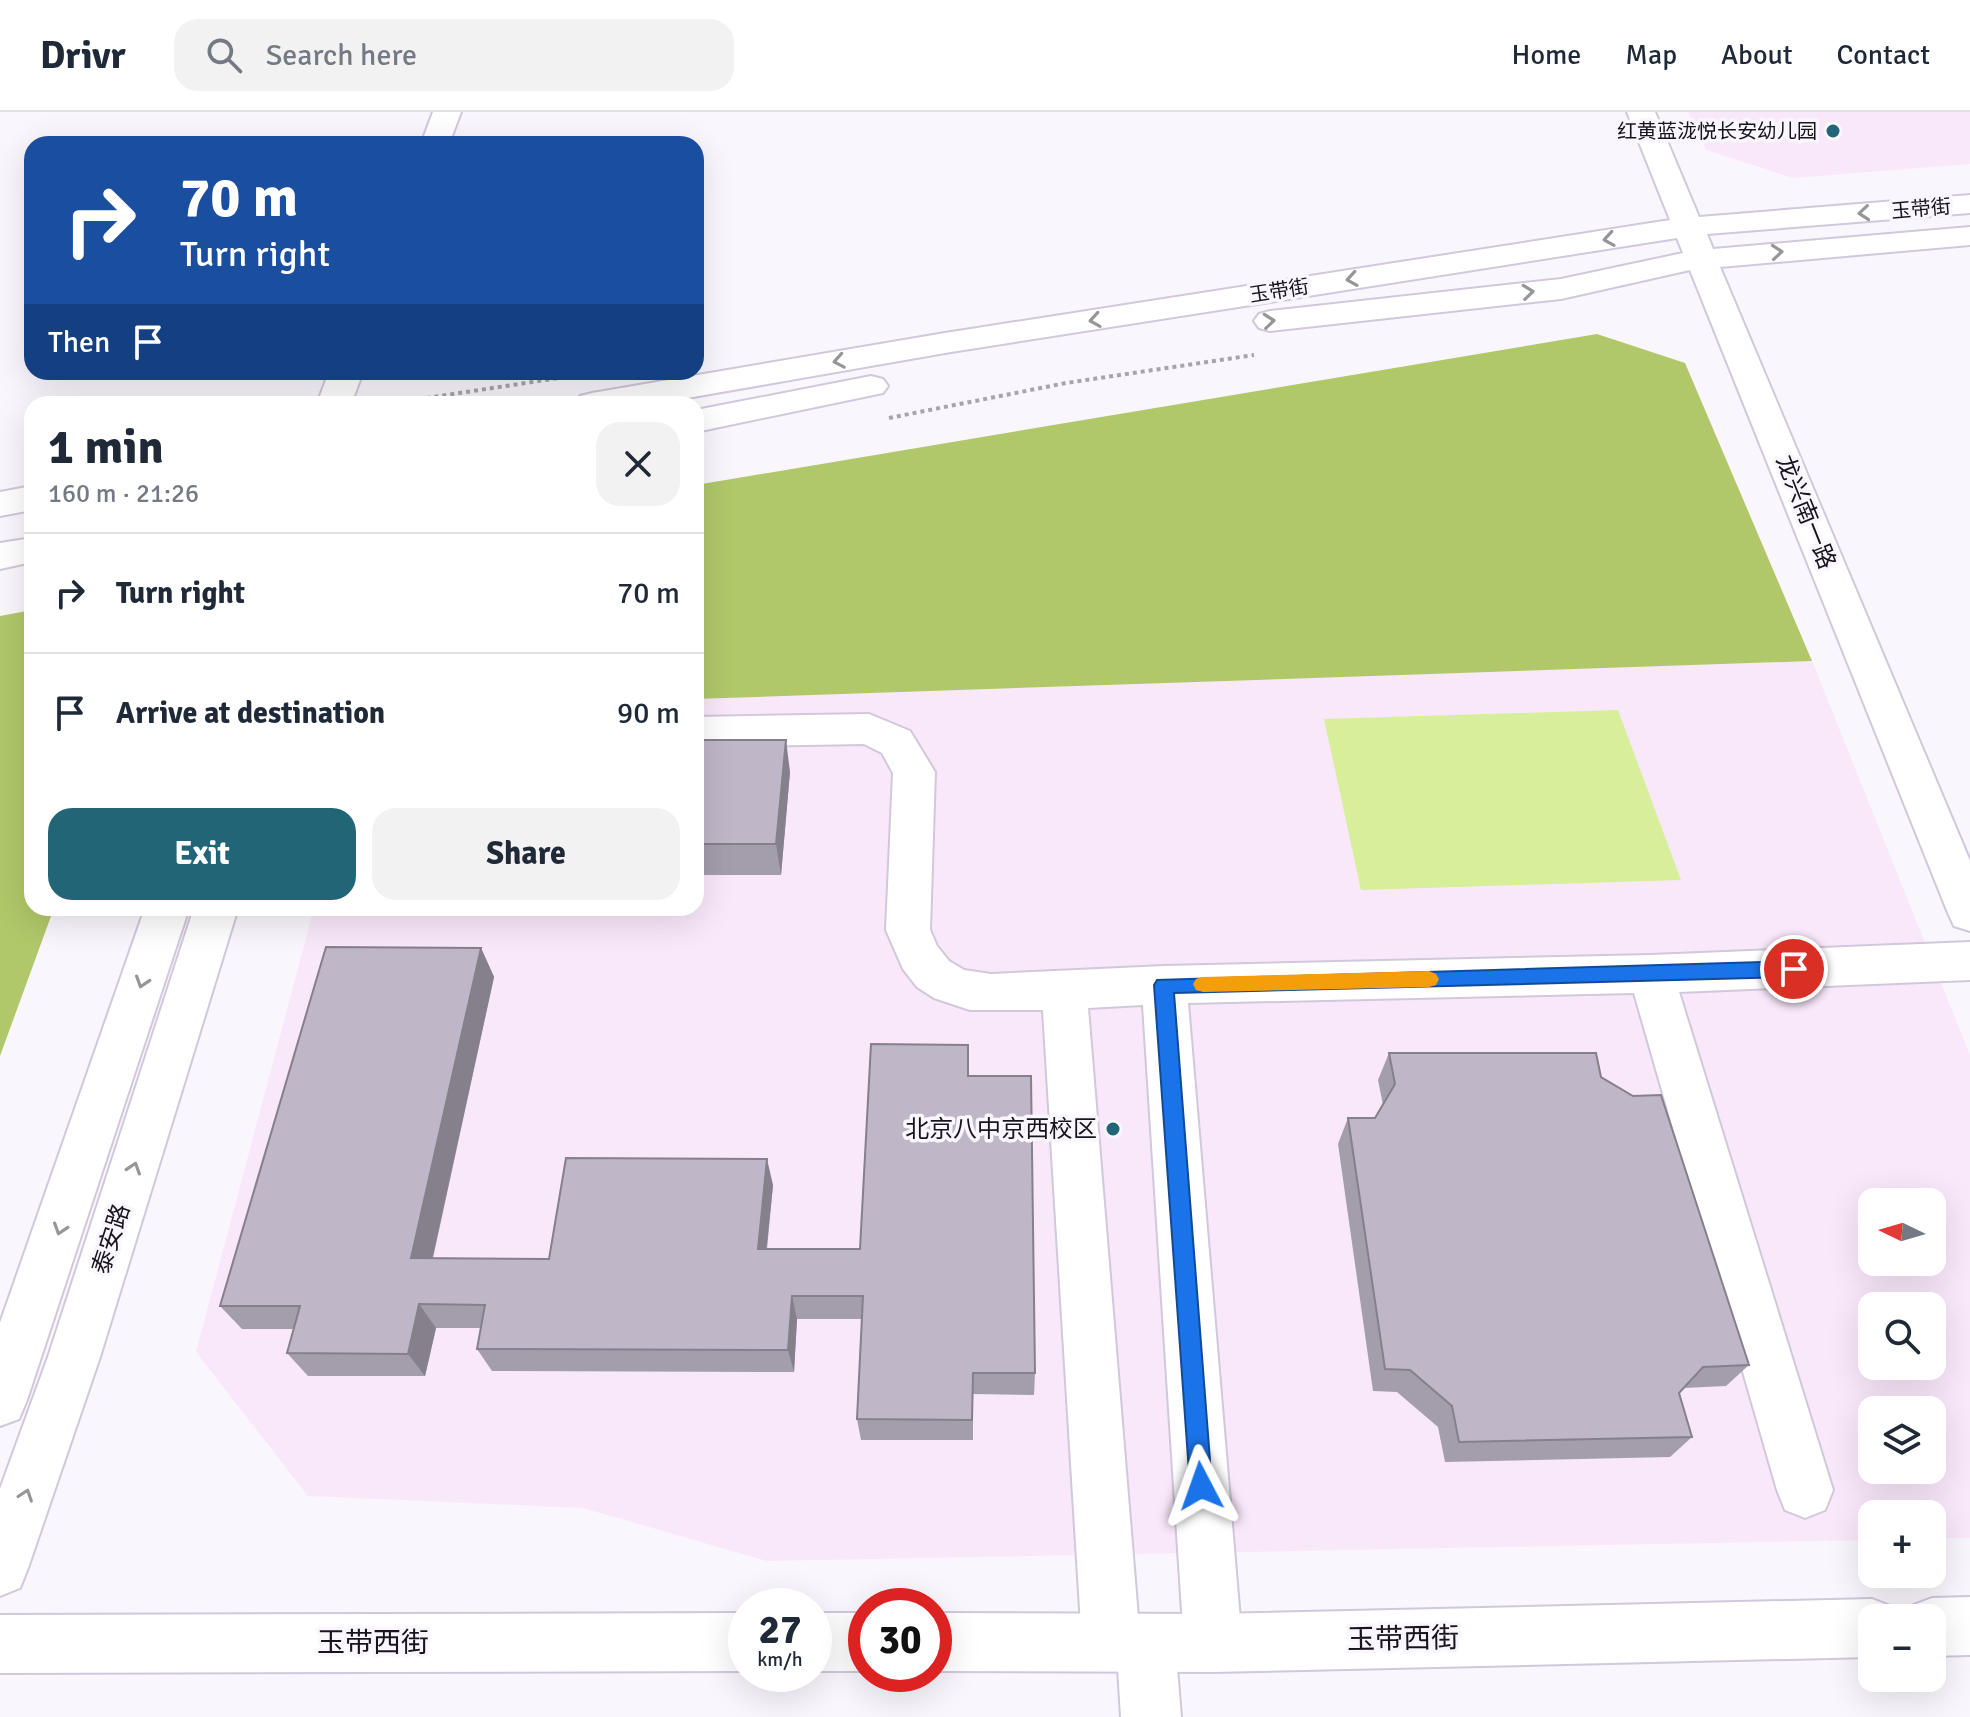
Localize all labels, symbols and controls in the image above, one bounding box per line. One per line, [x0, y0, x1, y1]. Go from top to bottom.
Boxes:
search box [174, 19, 734, 91]
text: Drivr [40, 32, 126, 79]
icon: search [202, 33, 246, 77]
text: Search here [266, 37, 417, 74]
text: Home [1512, 38, 1581, 72]
text: Map [1625, 38, 1677, 72]
text: About [1721, 38, 1793, 72]
text: Contact [1837, 38, 1930, 72]
place label: 红黄蓝泷悦长安幼儿园 [1617, 119, 1817, 144]
marker: 红黄蓝泷悦长安幼儿园 [1824, 122, 1842, 140]
text: 70 m [180, 163, 298, 232]
icon: right [48, 168, 152, 272]
street label: 玉带街 [1890, 194, 1952, 224]
one-way arrow [1857, 205, 1870, 222]
one-way arrow [1602, 230, 1616, 247]
text: Turn right [180, 232, 330, 277]
one-way arrow [1770, 244, 1783, 261]
one-way arrow [1345, 270, 1359, 287]
street label: 玉带街 [1247, 274, 1311, 308]
one-way arrow [1521, 284, 1534, 301]
one-way arrow [1088, 310, 1102, 327]
one-way arrow [1263, 312, 1276, 329]
icon: arrive [126, 320, 170, 364]
text: Then [48, 324, 110, 361]
one-way arrow [832, 352, 845, 369]
text: 1 min [48, 418, 164, 477]
button: close [596, 422, 680, 506]
street label: 龙兴南一路 [1770, 451, 1842, 573]
text: 160 m · 21:26 [48, 478, 199, 510]
icon: right [48, 571, 92, 615]
text: Turn right [116, 575, 245, 612]
text: 70 m [617, 575, 680, 612]
icon: arrive [48, 691, 92, 735]
text: Arrive at destination [116, 695, 385, 732]
text: 90 m [617, 695, 680, 732]
button: Exit [48, 808, 356, 900]
button: Share [372, 808, 680, 900]
pin [1760, 935, 1828, 1003]
icon: arrive [1772, 947, 1816, 991]
one-way arrow [136, 974, 152, 988]
place label: 北京八中京西校区 [905, 1114, 1097, 1144]
marker: 北京八中京西校区 [1104, 1120, 1122, 1138]
one-way arrow [125, 1162, 141, 1176]
north arrow [1858, 1188, 1946, 1276]
map controls [1858, 1188, 1946, 1692]
street label: 泰安路 [86, 1200, 136, 1278]
one-way arrow [53, 1221, 69, 1235]
button: search [1858, 1292, 1946, 1380]
button: layers [1858, 1396, 1946, 1484]
position arrow [1159, 1444, 1243, 1528]
one-way arrow [16, 1488, 32, 1502]
button: + [1858, 1500, 1946, 1588]
speed limit sign: 30 [848, 1588, 952, 1692]
button: − [1858, 1604, 1946, 1692]
text: 27 [758, 1605, 802, 1655]
street label: 玉带西街 [1347, 1621, 1459, 1657]
street label: 玉带西街 [317, 1626, 429, 1660]
text: km/h [757, 1647, 803, 1672]

